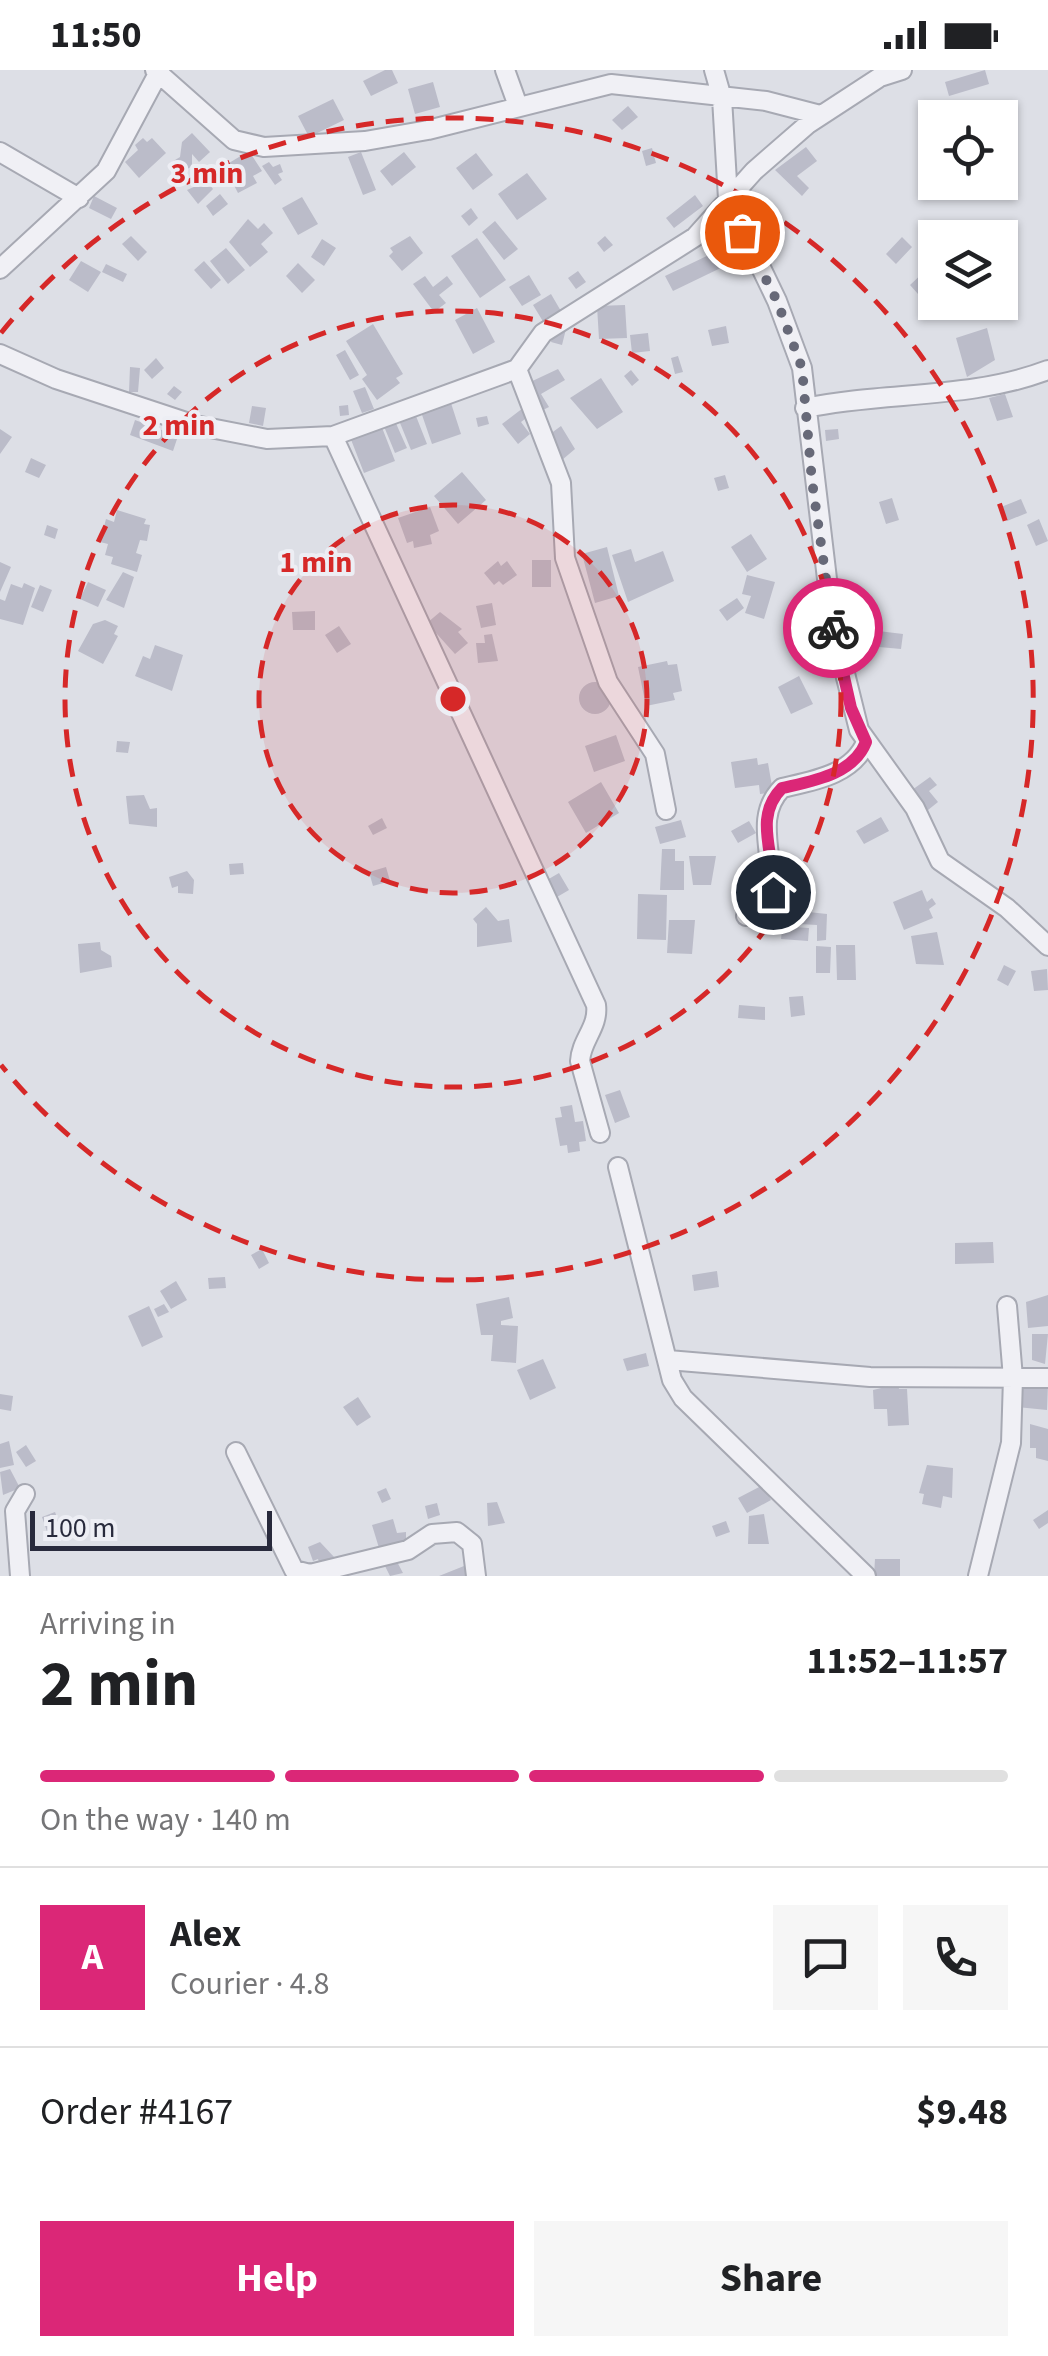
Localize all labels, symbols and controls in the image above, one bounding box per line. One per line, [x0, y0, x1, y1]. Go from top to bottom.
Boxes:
text: 11:50 [50, 8, 142, 62]
map controls [918, 100, 1018, 320]
button: locate [918, 100, 1018, 200]
text: 3 min [171, 152, 244, 195]
pin [700, 190, 785, 275]
icon: bag [715, 205, 770, 260]
button: layers [918, 220, 1018, 320]
text: 2 min [143, 404, 216, 447]
text: 1 min [280, 541, 353, 584]
courier [783, 578, 883, 678]
icon: bike [806, 601, 861, 656]
centre of rings [435, 681, 471, 717]
pin [731, 850, 816, 935]
icon: home [746, 865, 801, 920]
scale bar [30, 1506, 272, 1550]
text: 100 m [45, 1508, 116, 1548]
text: Arriving in [40, 1601, 176, 1647]
text: 11:52–11:57 [806, 1634, 1008, 1688]
text: 2 min [40, 1638, 198, 1731]
text: On the way · 140 m [40, 1797, 291, 1843]
button: chat [773, 1905, 878, 2010]
button: phone [903, 1905, 1008, 2010]
text: Alex [170, 1907, 241, 1961]
text: A [82, 1930, 103, 1984]
text: Courier · 4.8 [170, 1961, 330, 2007]
text: Order #4167 [40, 2085, 233, 2139]
text: $9.48 [916, 2085, 1008, 2139]
button: Help [40, 2221, 514, 2336]
button: Share [534, 2221, 1008, 2336]

